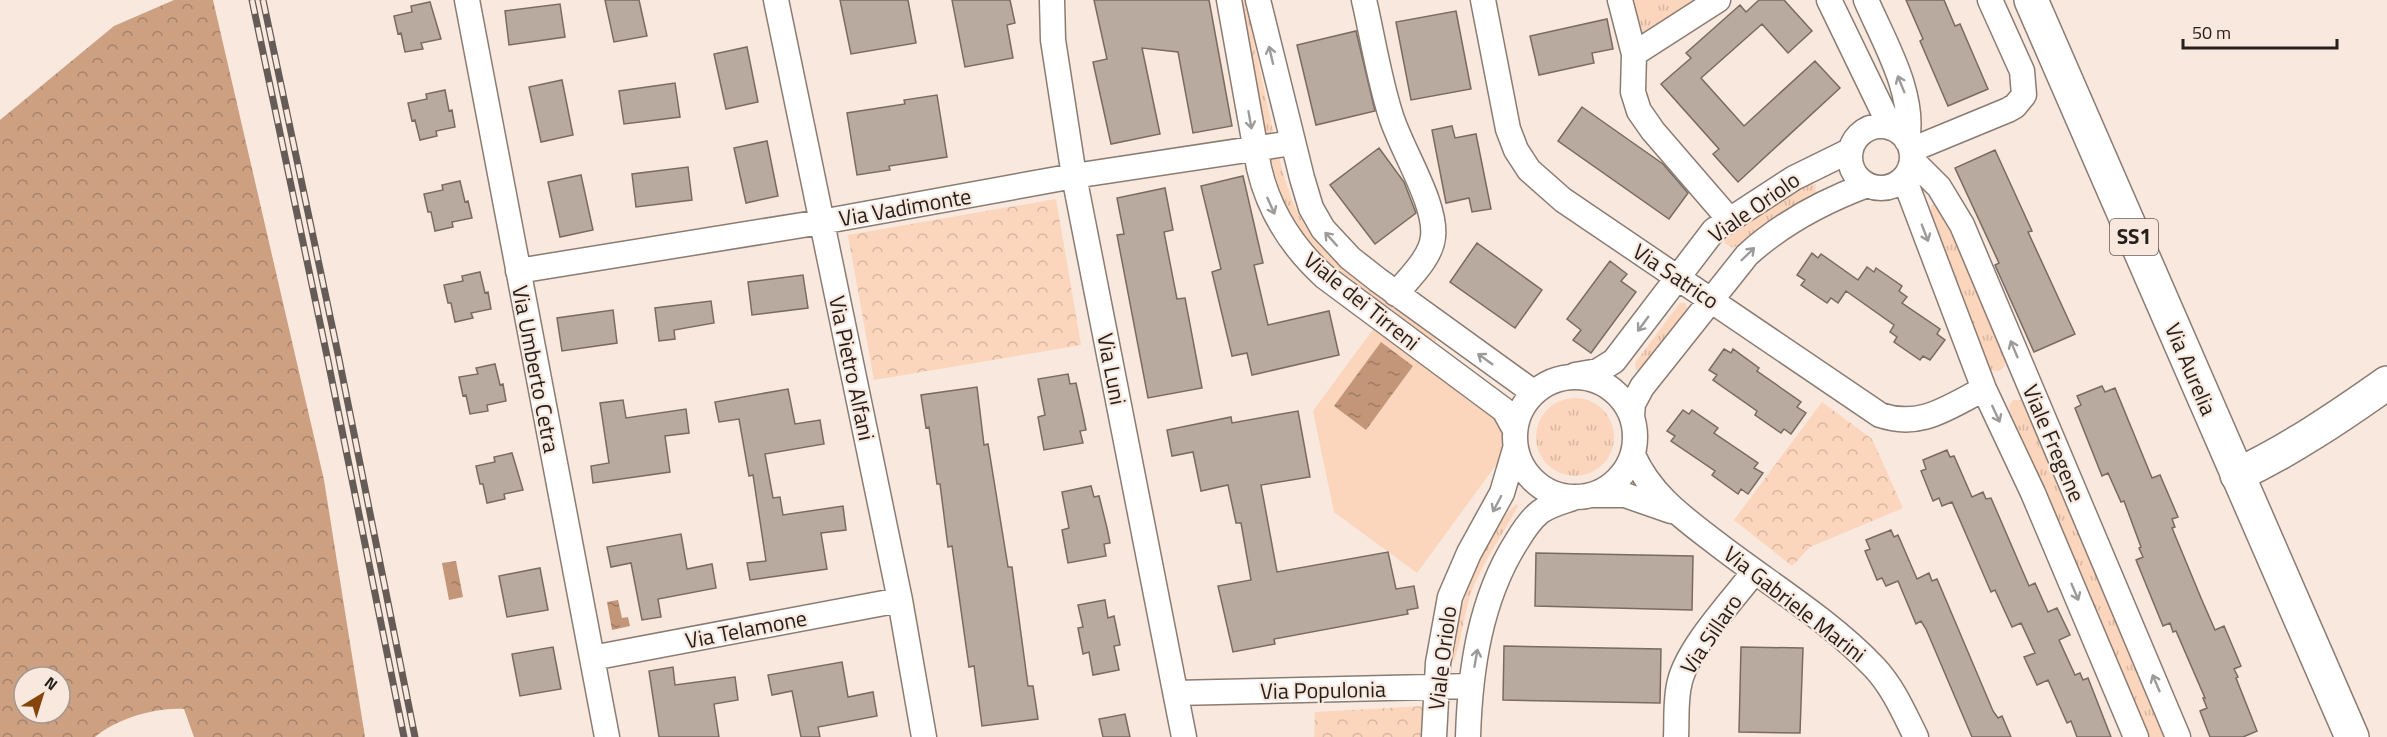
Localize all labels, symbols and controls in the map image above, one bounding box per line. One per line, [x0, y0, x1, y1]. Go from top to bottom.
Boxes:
scale bar [2183, 12, 2338, 50]
text: 50 m [2192, 19, 2231, 46]
one-way arrow [1265, 46, 1277, 65]
one-way arrow [1895, 75, 1906, 93]
one-way arrow [1245, 109, 1256, 129]
street label: Viale Oriolo [1701, 163, 1807, 251]
street label: Via Vadimonte [836, 179, 974, 235]
one-way arrow [1266, 197, 1278, 215]
road number: SS1 [2110, 219, 2158, 255]
one-way arrow [1920, 223, 1931, 242]
one-way arrow [1324, 232, 1338, 247]
street label: Via Satrico [1626, 235, 1726, 317]
street label: Viale dei Tirreni [1296, 243, 1428, 359]
one-way arrow [1741, 247, 1756, 262]
street label: Via Umberto Cetra [503, 282, 569, 456]
street label: Via Pietro Alfani [820, 293, 884, 443]
one-way arrow [1636, 315, 1649, 331]
street label: Via Aurelia [2156, 317, 2226, 421]
street label: Via Luni [1088, 330, 1136, 408]
one-way arrow [2008, 340, 2019, 359]
one-way arrow [1477, 353, 1493, 365]
street label: Viale Fregene [2014, 379, 2094, 507]
one-way arrow [1990, 405, 2002, 423]
one-way arrow [1490, 494, 1502, 512]
street label: Via Gabriele Marini [1716, 537, 1874, 671]
one-way arrow [2070, 583, 2081, 601]
street label: Via Sillaro [1672, 587, 1750, 681]
street label: Via Telamone [682, 601, 810, 657]
street label: Viale Oriolo [1419, 604, 1465, 712]
one-way arrow [1470, 649, 1481, 668]
north arrow [12, 665, 72, 725]
text: N [39, 670, 63, 696]
street label: Via Populonia [1260, 672, 1386, 708]
one-way arrow [2150, 674, 2161, 693]

